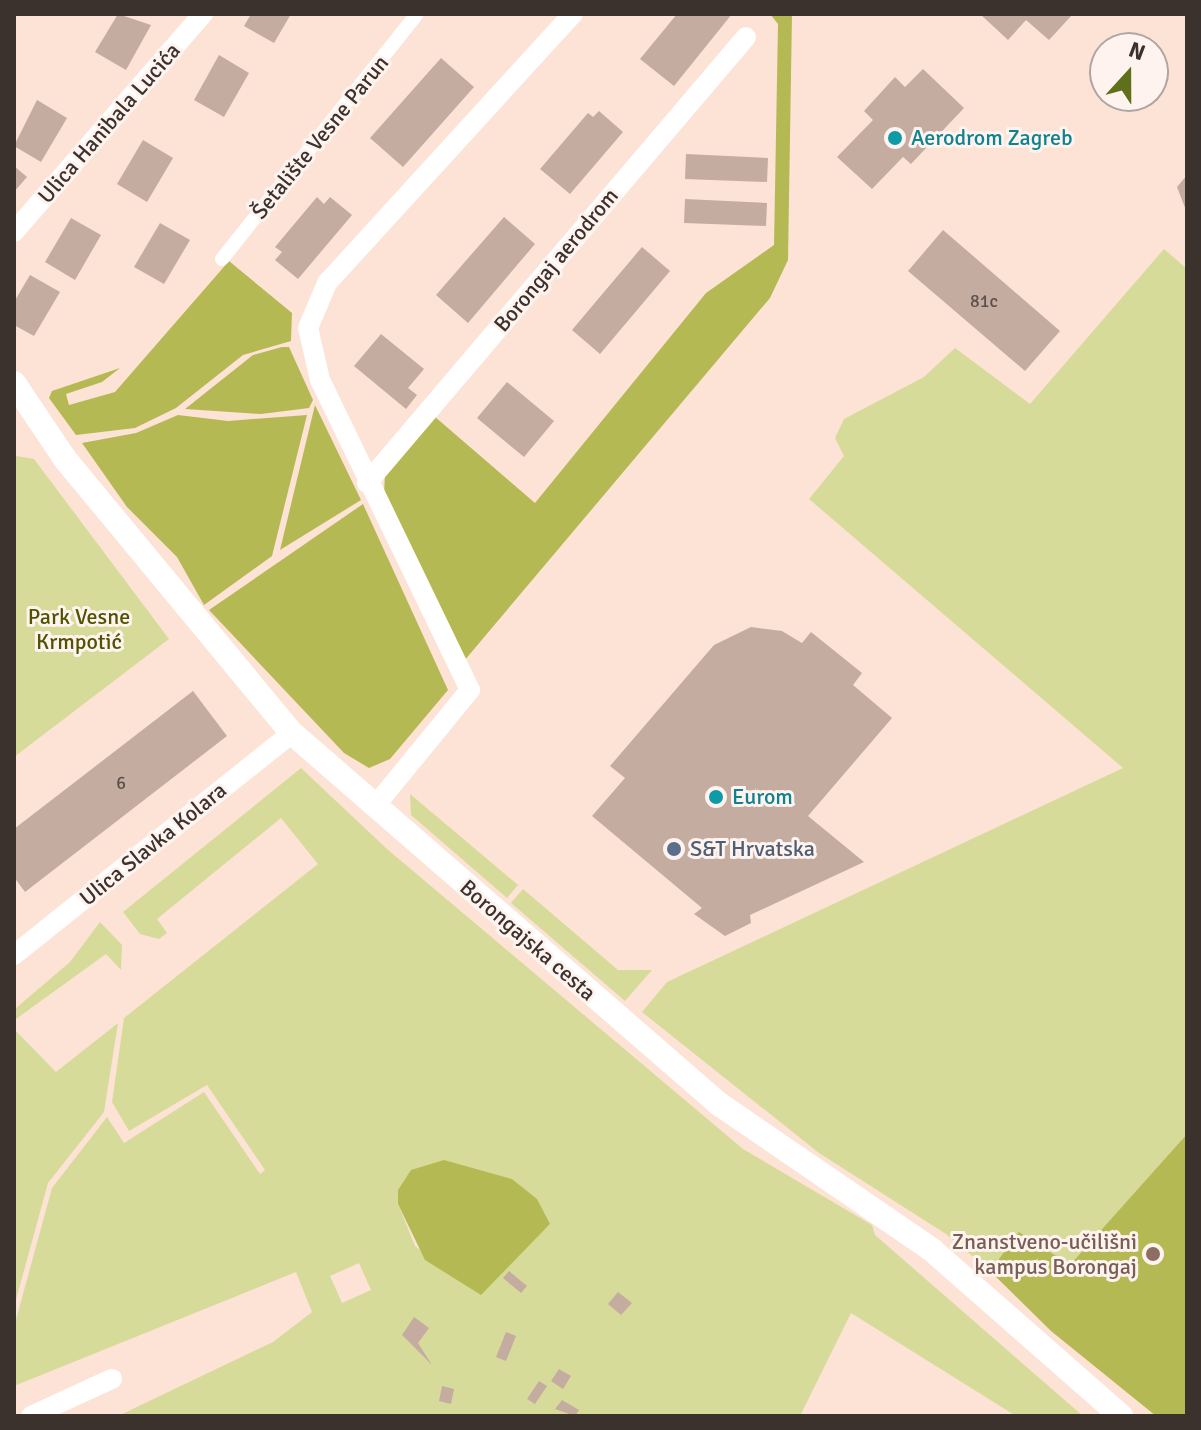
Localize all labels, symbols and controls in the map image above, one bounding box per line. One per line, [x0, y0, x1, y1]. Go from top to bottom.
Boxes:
north arrow [1089, 32, 1169, 112]
text: N [1125, 36, 1149, 66]
street label: Ulica Hanibala Lucića [32, 38, 186, 208]
street label: Šetalište Vesne Parun [246, 50, 394, 224]
place label: Aerodrom Zagreb [911, 125, 1073, 151]
marker: Aerodrom Zagreb [886, 129, 904, 147]
street label: Borongaj aerodrom [488, 183, 624, 337]
house number: 81c [970, 290, 998, 312]
park label: Park Vesne Krmpotić [28, 603, 130, 654]
house number: 6 [116, 772, 126, 794]
street label: Ulica Slavka Kolara [74, 777, 232, 911]
place label: Eurom [732, 784, 793, 810]
marker: Eurom [707, 788, 725, 806]
place label: S&T Hrvatska [690, 836, 815, 862]
marker: S&T Hrvatska [665, 840, 683, 858]
street label: Borongajska cesta [455, 874, 601, 1006]
place label: Znanstveno-učilišni kampus Borongaj [952, 1228, 1137, 1280]
marker: Znanstveno-učilišni kampus Borongaj [1144, 1245, 1162, 1263]

